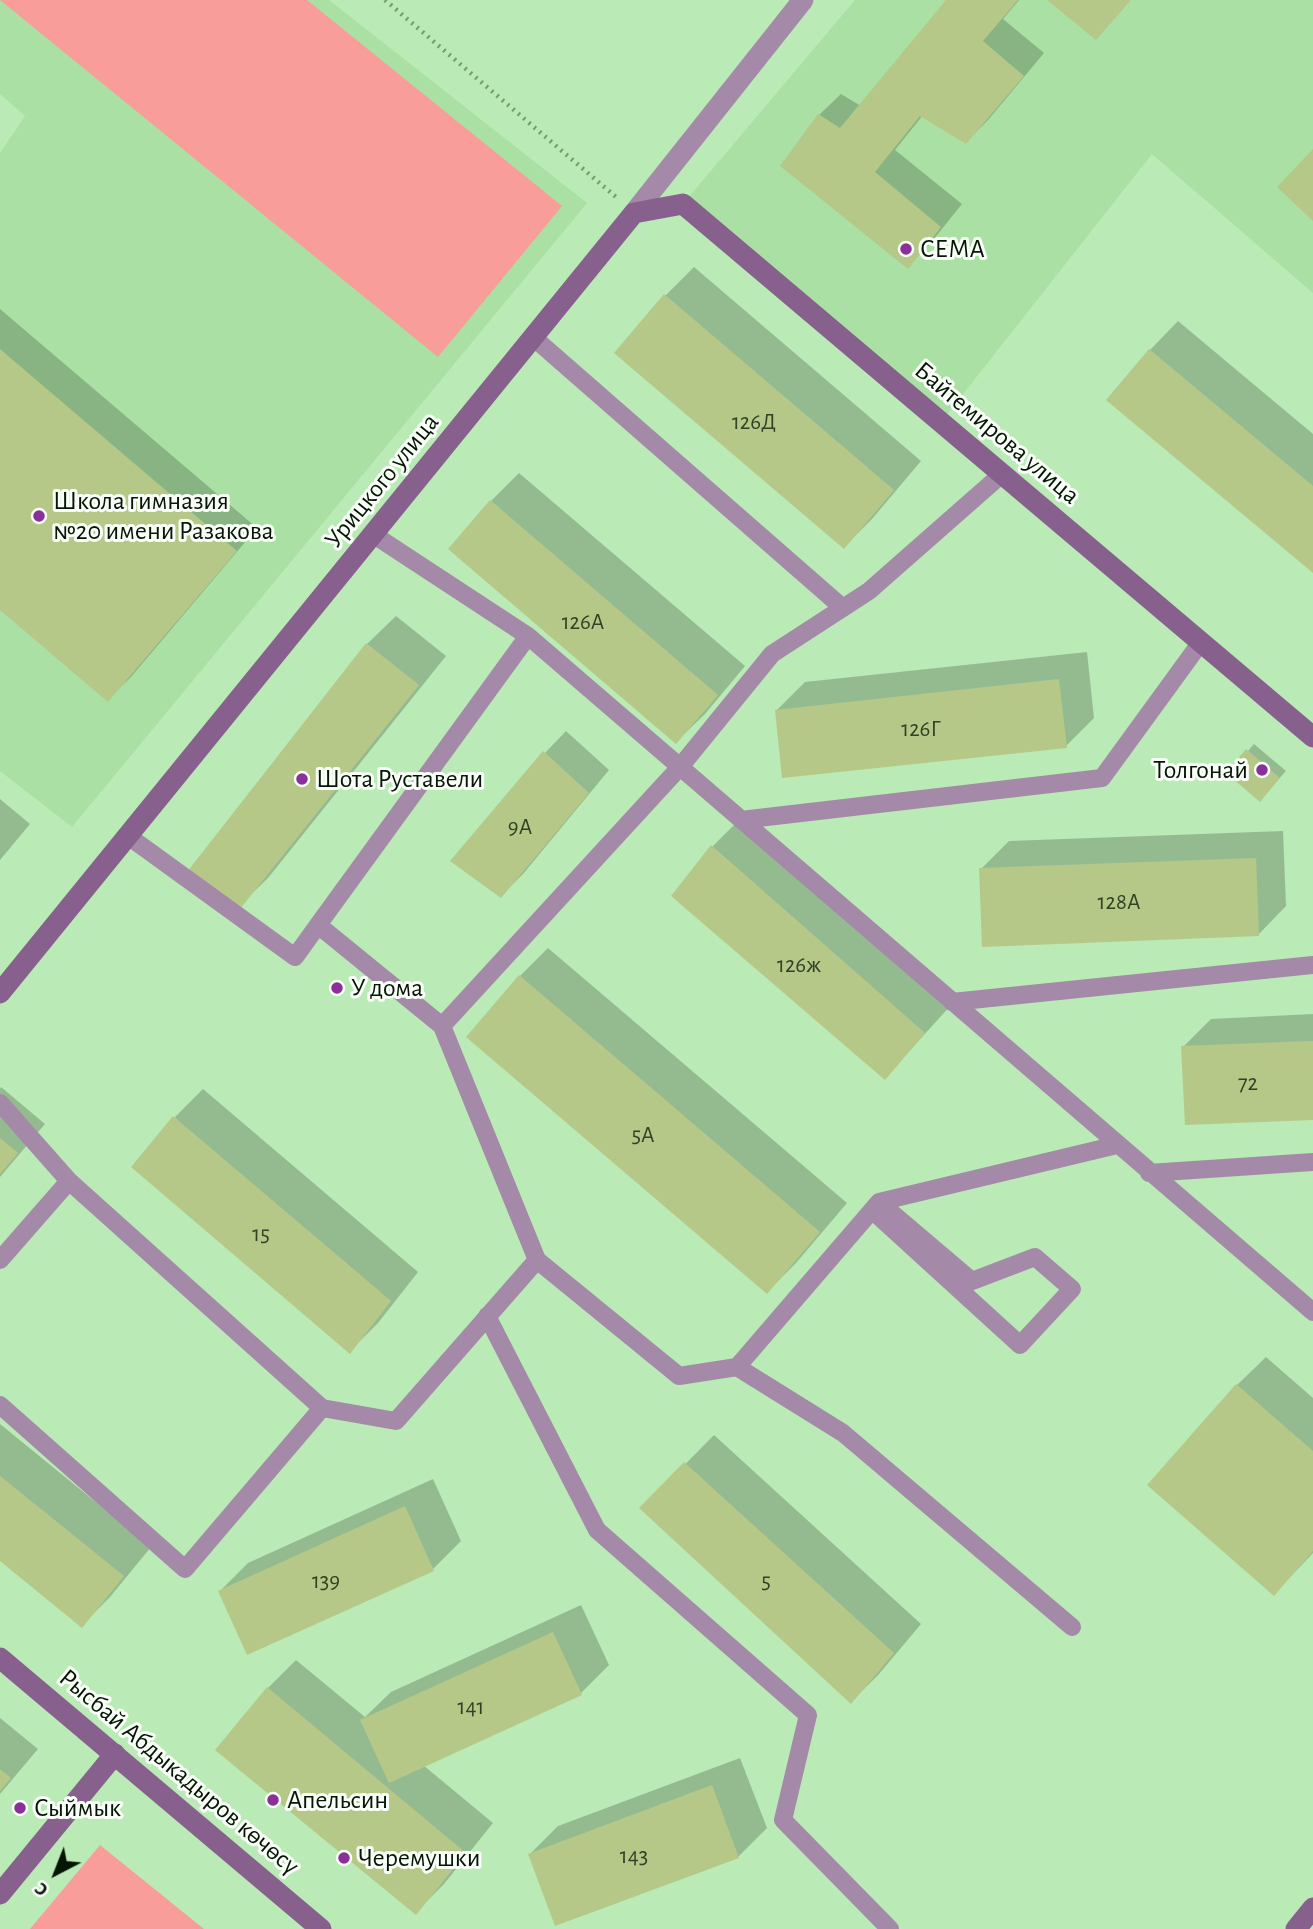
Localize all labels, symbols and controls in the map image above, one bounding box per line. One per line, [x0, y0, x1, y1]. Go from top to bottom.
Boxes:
place label: СЕМА [920, 233, 985, 265]
marker: СЕМА [898, 241, 914, 257]
street label: Байтемирова улица [908, 355, 1086, 511]
street label: Урицкого улица [318, 407, 446, 555]
house number: 126Д [732, 408, 776, 436]
place label: Школа гимназия №20 имени Разакова [53, 485, 274, 546]
marker: Школа гимназия №20 имени Разакова [31, 508, 47, 524]
house number: 126А [562, 608, 604, 636]
house number: 126Г [901, 715, 941, 743]
place label: Толгонай [1153, 754, 1248, 786]
marker: Толгонай [1254, 762, 1270, 778]
place label: Шота Руставели [316, 763, 483, 795]
marker: Шота Руставели [294, 771, 310, 787]
house number: 9А [508, 813, 532, 841]
house number: 128А [1098, 888, 1140, 916]
house number: 126ж [777, 951, 821, 979]
place label: У дома [351, 972, 423, 1004]
marker: У дома [329, 980, 345, 996]
house number: 72 [1238, 1069, 1258, 1097]
house number: 5А [631, 1121, 655, 1149]
house number: 15 [252, 1220, 270, 1248]
house number: 139 [312, 1567, 340, 1595]
house number: 5 [761, 1567, 771, 1595]
street label: Рысбай Абдыкадыров көчөсү [53, 1662, 305, 1882]
house number: 141 [458, 1693, 484, 1721]
place label: Апельсин [287, 1784, 388, 1816]
place label: Сыймык [34, 1792, 121, 1824]
marker: Апельсин [265, 1792, 281, 1808]
marker: Сыймык [12, 1800, 28, 1816]
north arrow [21, 1838, 91, 1908]
place label: Черемушки [358, 1842, 481, 1874]
house number: 143 [620, 1842, 648, 1870]
marker: Черемушки [336, 1850, 352, 1866]
text: С [31, 1878, 52, 1900]

